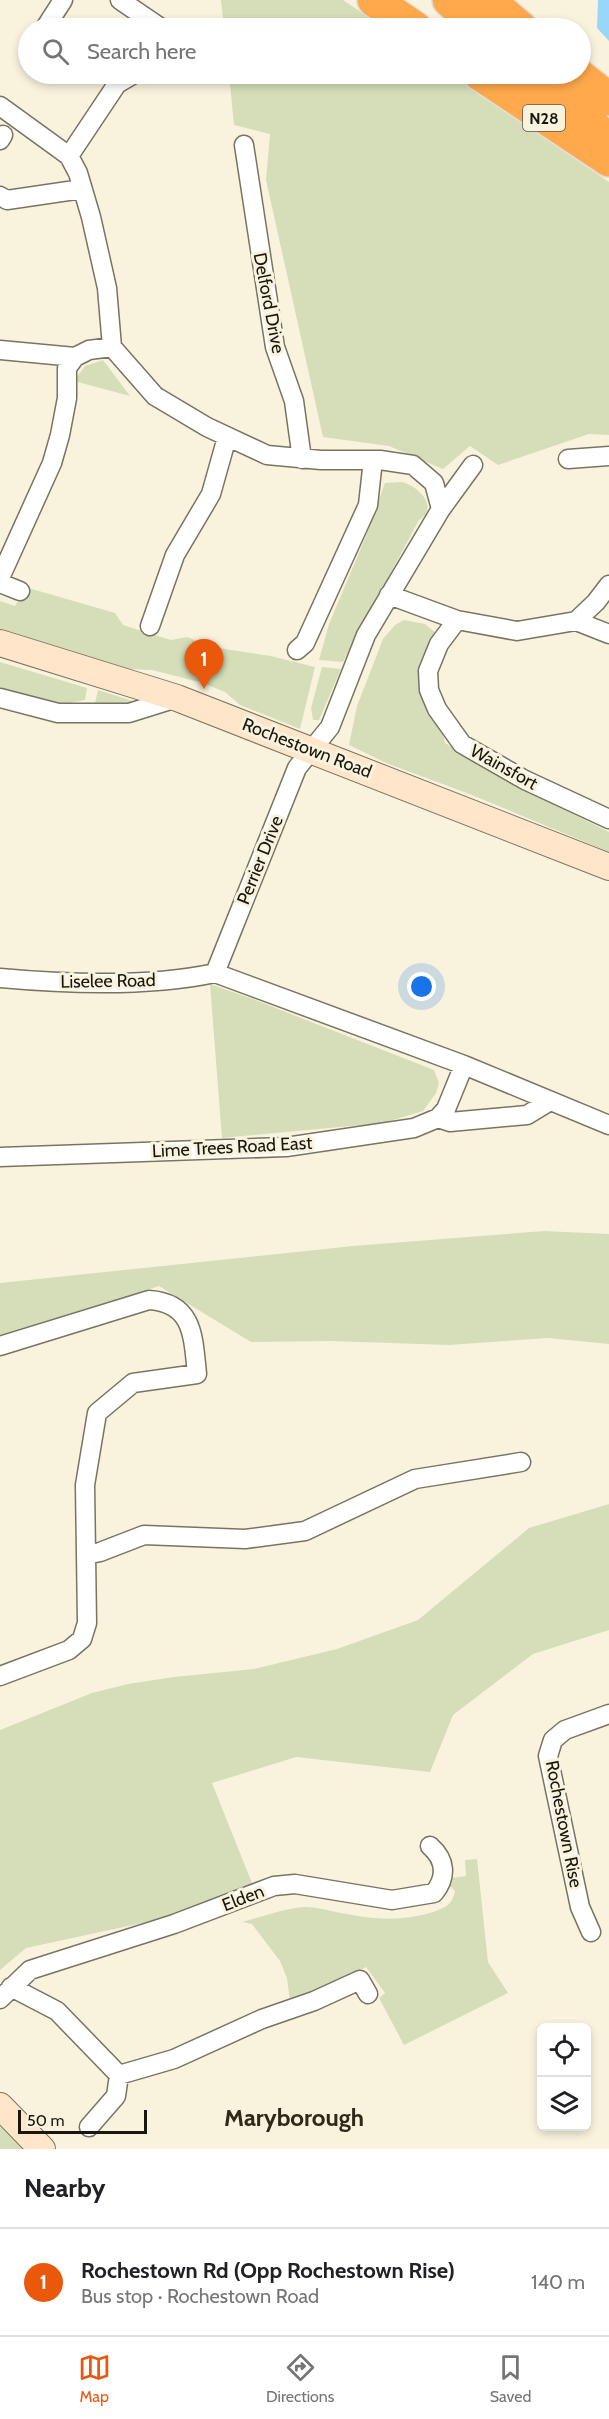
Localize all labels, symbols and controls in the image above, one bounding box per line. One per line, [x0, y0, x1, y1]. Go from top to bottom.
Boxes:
search box [18, 18, 591, 84]
icon: search [39, 35, 72, 68]
text: Search here [87, 38, 196, 65]
road number: N28 [523, 105, 565, 131]
street label: Delford Drive [248, 251, 290, 355]
pin: 1 [184, 640, 224, 689]
street label: Rochestown Road [239, 713, 375, 783]
street label: Wainsfort [466, 740, 542, 794]
street label: Perrier Drive [232, 812, 288, 908]
street label: Liselee Road [60, 969, 156, 993]
your location [407, 972, 436, 1001]
street label: Lime Trees Road East [151, 1132, 313, 1162]
street label: Rochestown Rise [541, 1758, 587, 1890]
street label: Elden [219, 1880, 267, 1916]
map controls [537, 2023, 591, 2131]
button: locate [537, 2023, 591, 2077]
button: layers [537, 2077, 591, 2131]
district label: Maryborough [224, 2103, 364, 2132]
scale bar [18, 2107, 147, 2134]
text: 50 m [27, 2111, 64, 2130]
text: Nearby [24, 2172, 105, 2204]
text: Rochestown Rd (Opp Rochestown Rise) [81, 2257, 455, 2284]
text: 1 [40, 2270, 47, 2294]
text: 140 m [531, 2270, 585, 2294]
text: Bus stop · Rochestown Road [81, 2284, 319, 2308]
tab: Map [78, 2351, 111, 2406]
tab: Directions [266, 2351, 334, 2406]
tab: Saved [490, 2351, 531, 2406]

